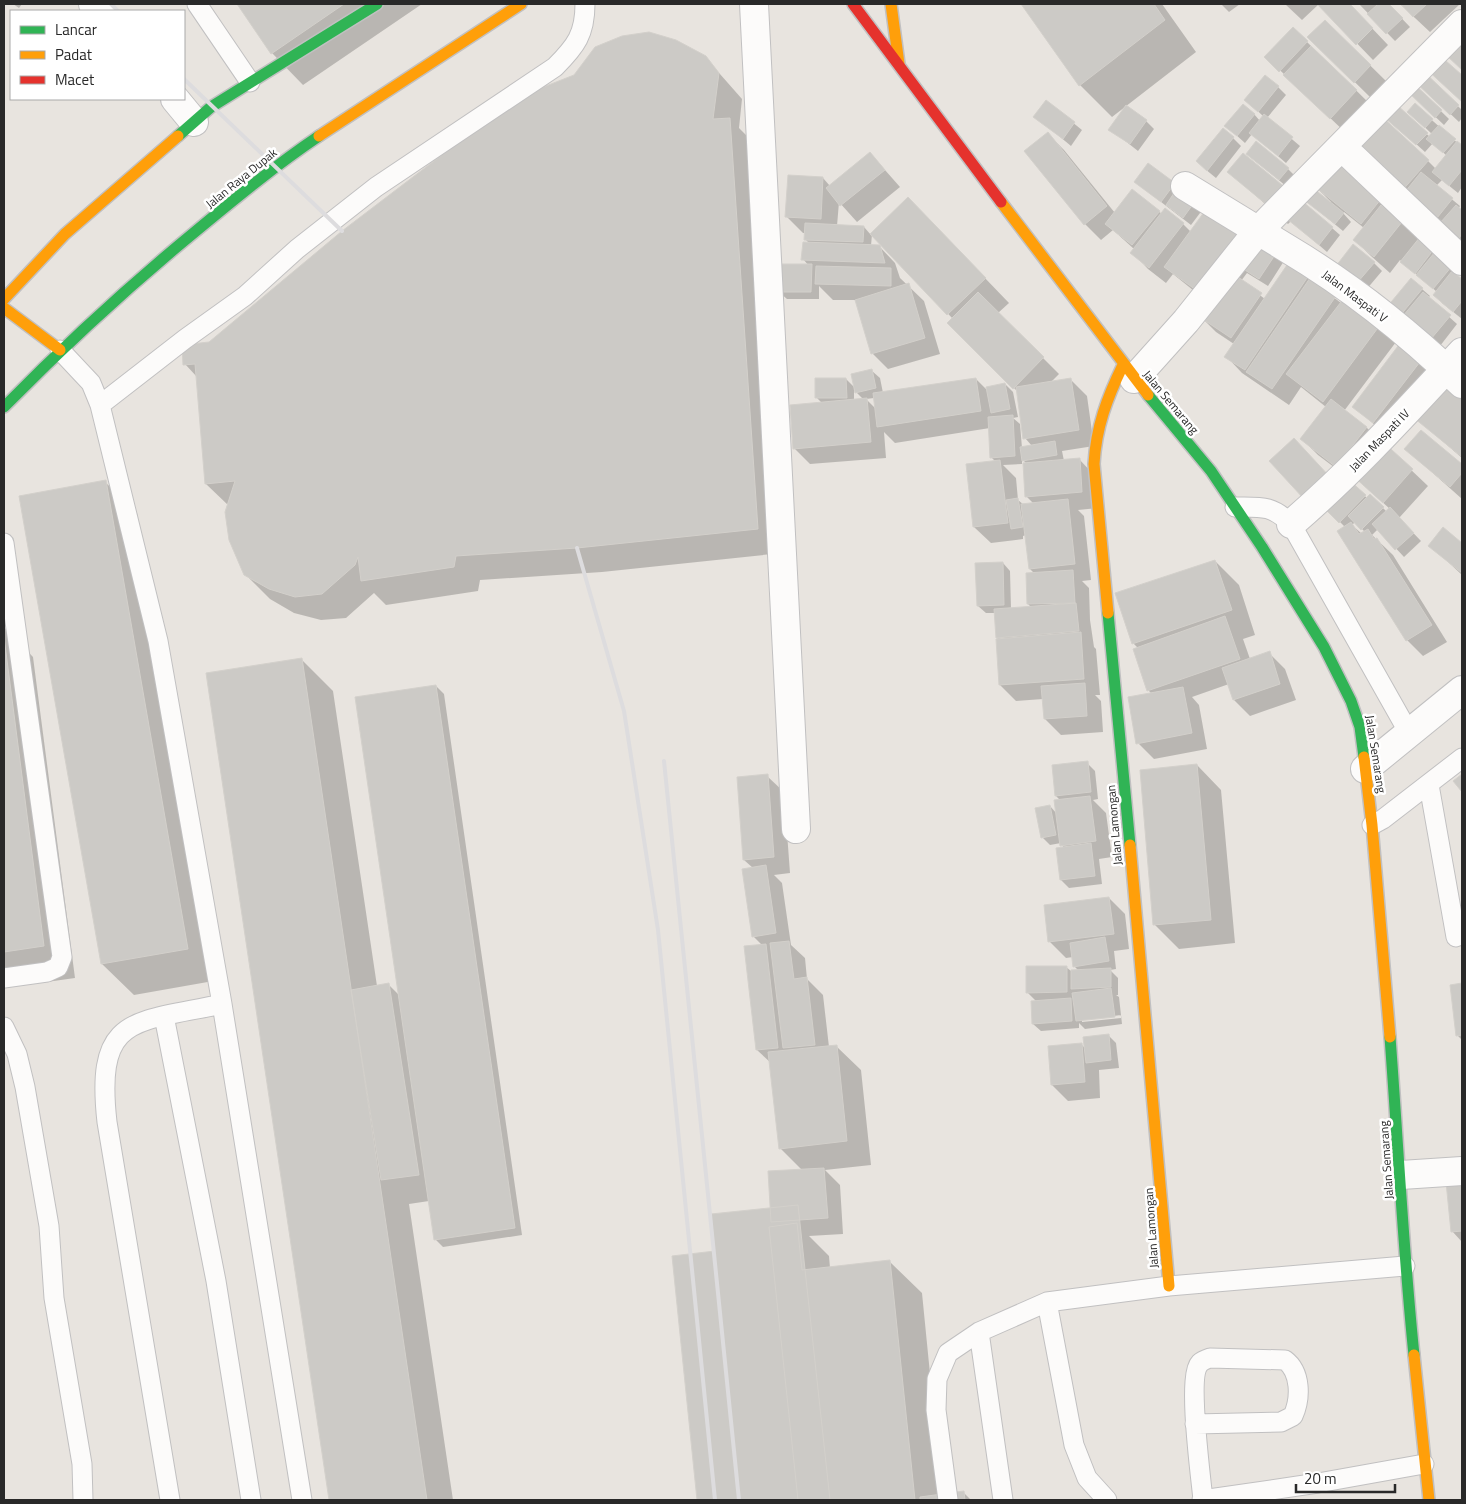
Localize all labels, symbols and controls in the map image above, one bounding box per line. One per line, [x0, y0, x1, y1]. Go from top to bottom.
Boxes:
legend [10, 10, 185, 100]
text: Lancar [55, 18, 97, 41]
text: Padat [55, 43, 93, 66]
text: Macet [55, 68, 95, 91]
street label: Jalan Raya Dupak [201, 143, 281, 213]
street label: Jalan Maspati V [1318, 265, 1392, 327]
street label: Jalan Semarang [1138, 366, 1204, 438]
street label: Jalan Maspati IV [1344, 404, 1414, 476]
street label: Jalan Semarang [1360, 714, 1392, 794]
street label: Jalan Lamongan [1101, 784, 1127, 866]
street label: Jalan Semarang [1374, 1120, 1398, 1200]
street label: Jalan Lamongan [1139, 1187, 1163, 1269]
scale bar [1296, 1462, 1395, 1494]
text: 20 m [1304, 1467, 1337, 1490]

